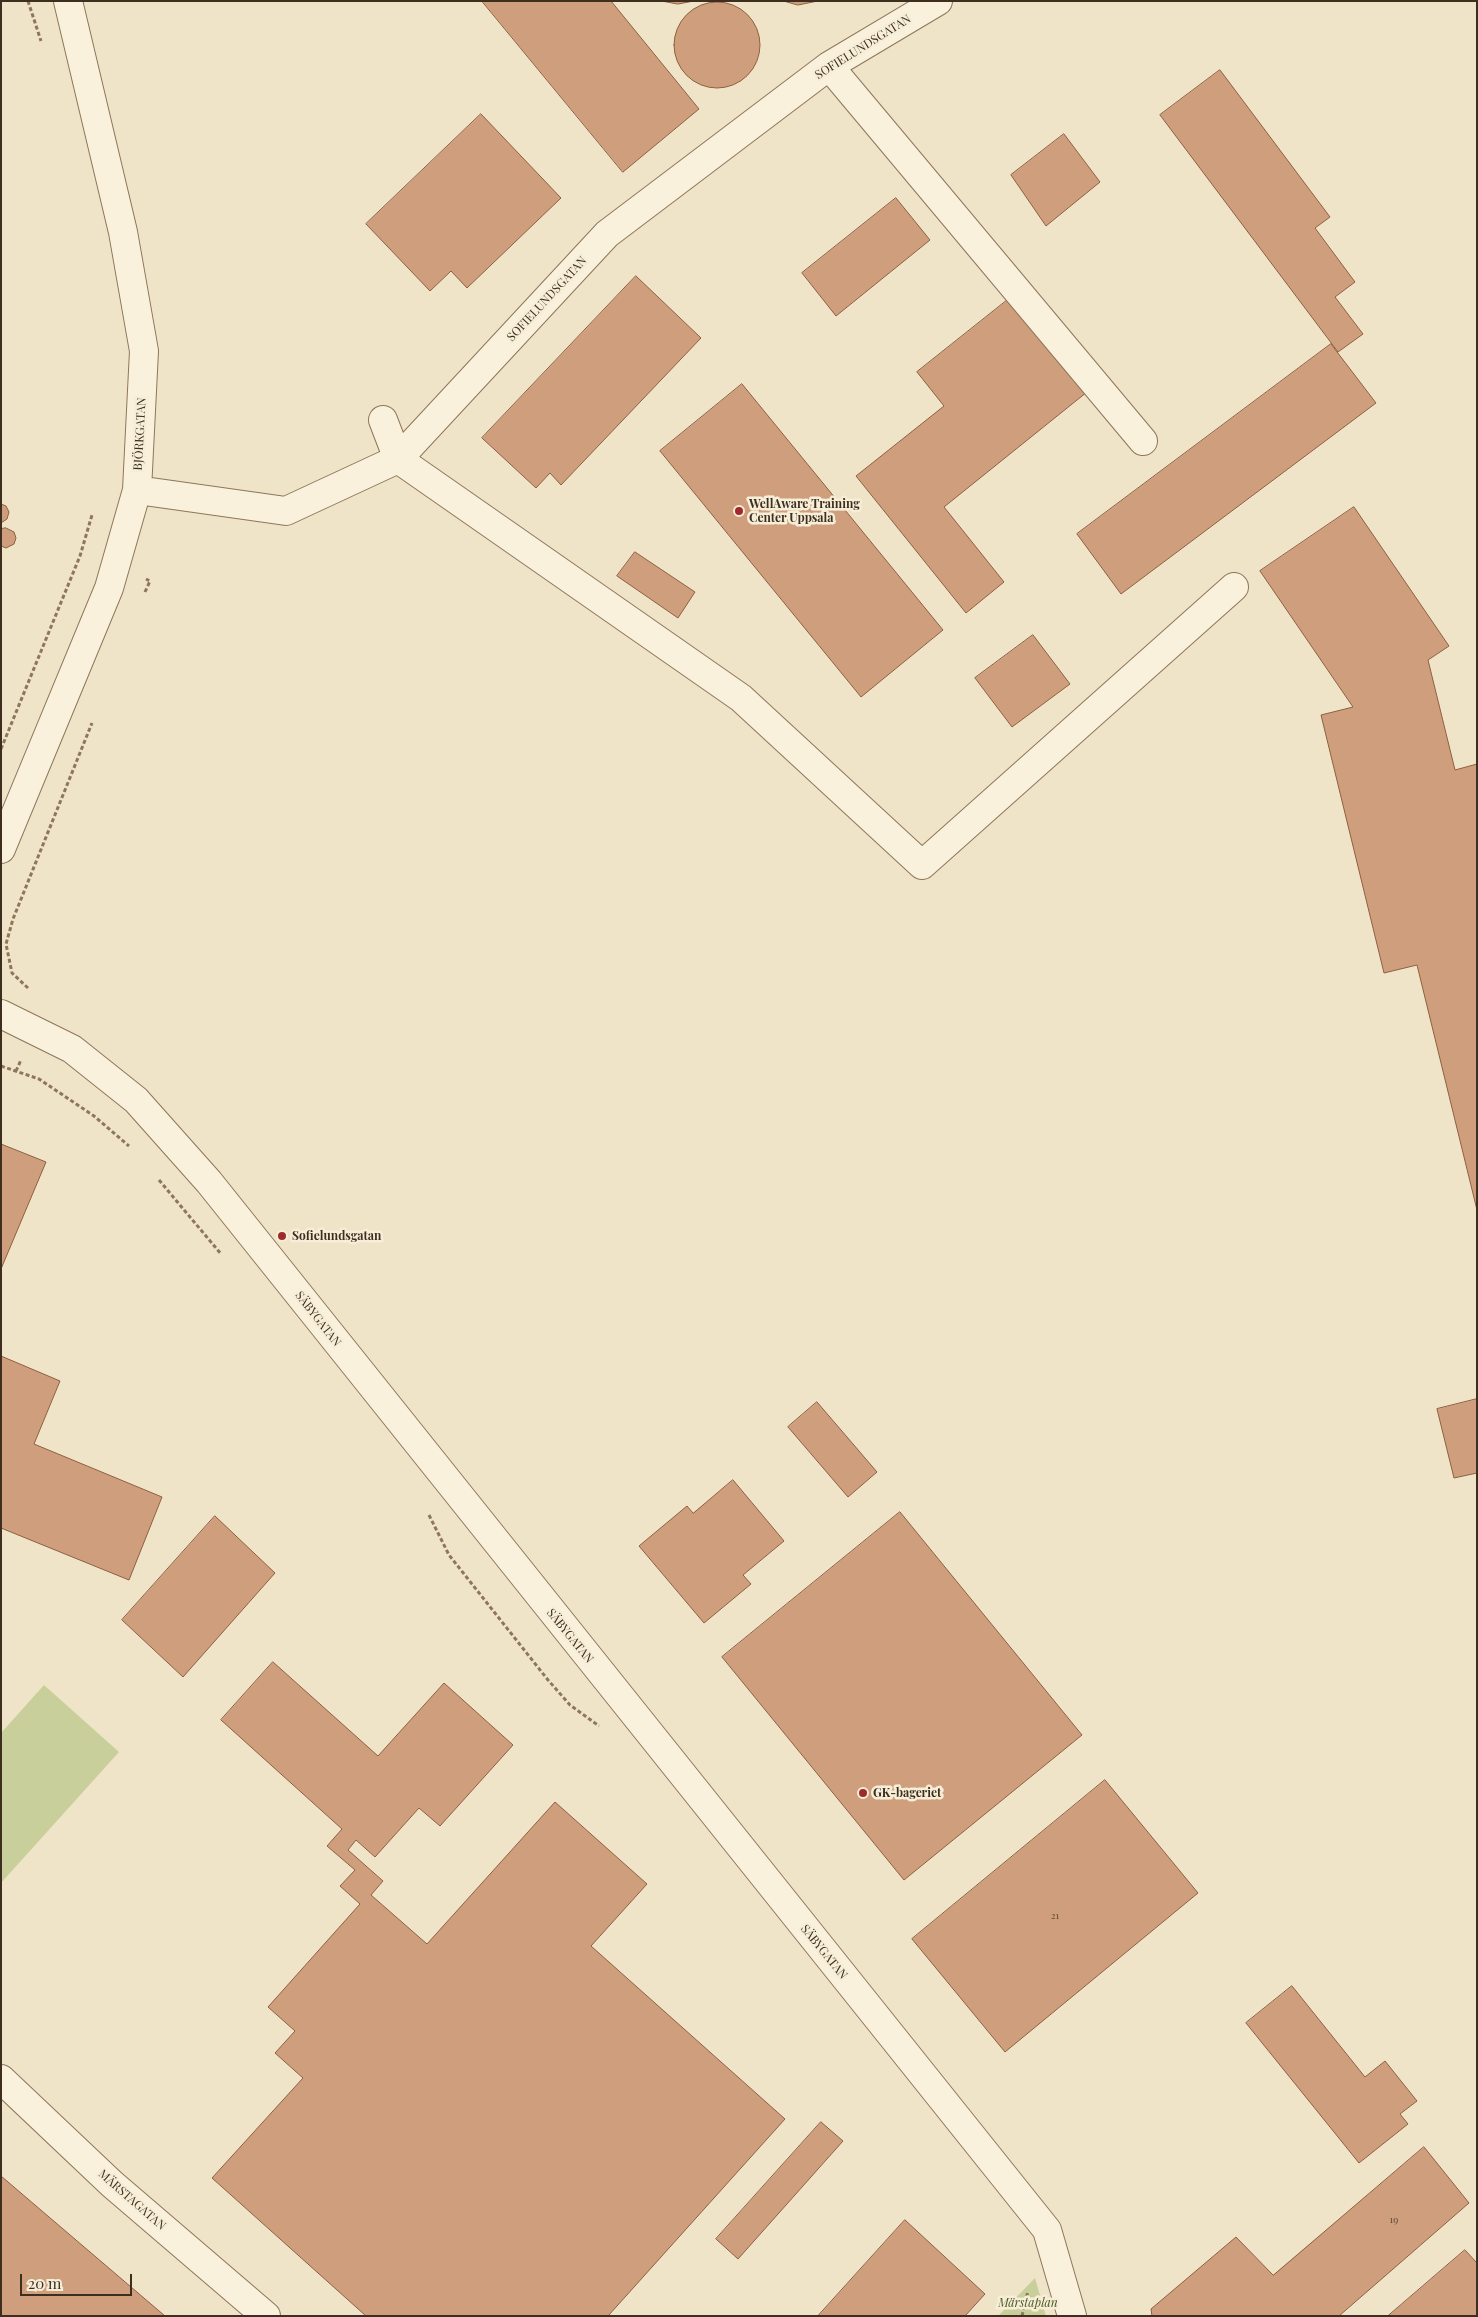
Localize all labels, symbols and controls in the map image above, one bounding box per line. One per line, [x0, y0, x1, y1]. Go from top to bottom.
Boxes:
street label: SOFIELUNDSGATAN [812, 12, 914, 82]
street label: SOFIELUNDSGATAN [504, 254, 590, 344]
street label: BJÖRKGATAN [131, 397, 149, 471]
place label: WellAware Training Center Uppsala [749, 497, 860, 525]
marker: WellAware Training Center Uppsala [733, 505, 745, 517]
place label: Sofielundsgatan [292, 1229, 381, 1243]
marker: Sofielundsgatan [276, 1230, 288, 1242]
street label: SÄBYGATAN [292, 1289, 344, 1349]
street label: SÄBYGATAN [544, 1606, 596, 1666]
place label: GK-bageriet [873, 1786, 941, 1800]
marker: GK-bageriet [857, 1787, 869, 1799]
house number: 21 [1051, 1910, 1059, 1922]
street label: SÄBYGATAN [798, 1922, 850, 1982]
street label: MÄRSTAGATAN [95, 2167, 169, 2233]
house number: 19 [1390, 2214, 1398, 2226]
scale bar [22, 2264, 135, 2296]
text: 20 m [28, 2273, 61, 2293]
park label: Märstaplan [998, 2296, 1058, 2310]

